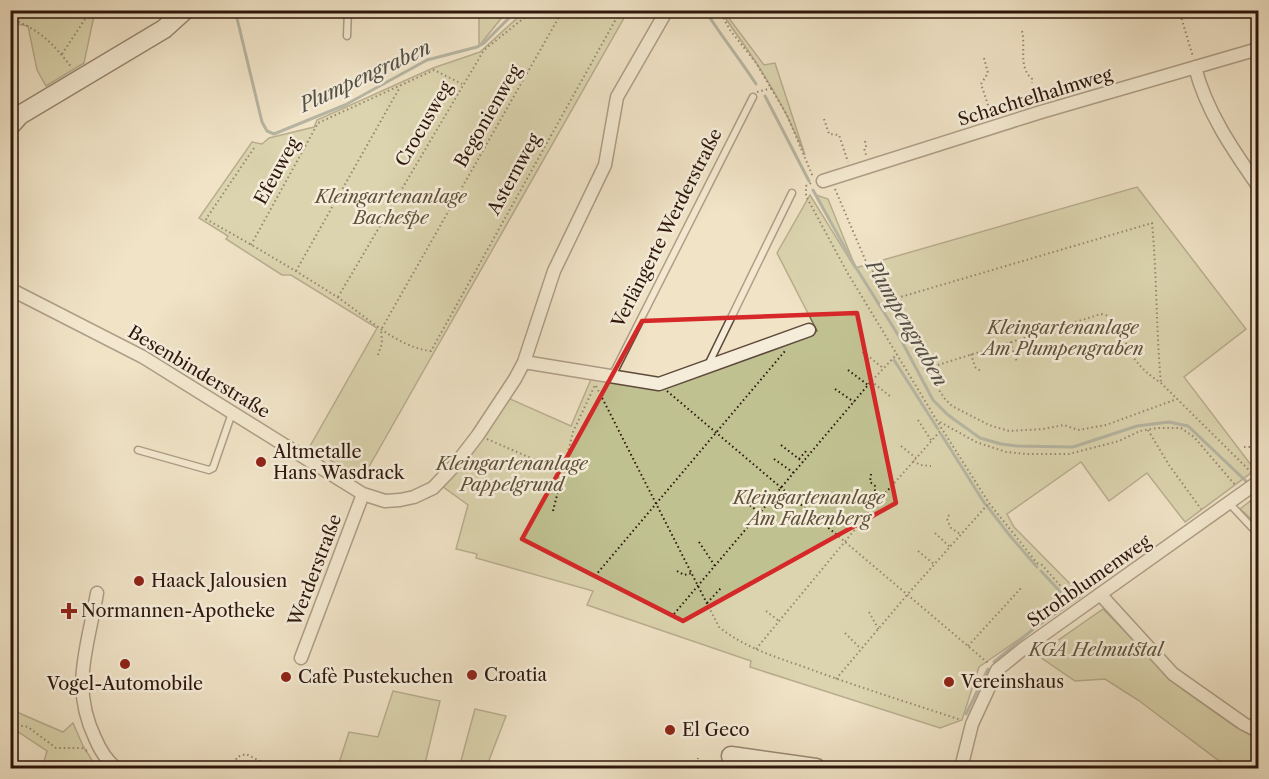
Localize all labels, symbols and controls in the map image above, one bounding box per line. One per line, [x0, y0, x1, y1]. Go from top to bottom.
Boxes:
water label: Plumpengraben [294, 35, 435, 118]
street label: Begonienweg [450, 60, 526, 171]
street label: Schachtelhalmweg [955, 63, 1115, 131]
street label: Crocusweg [391, 77, 457, 170]
street label: Verlängerte Werderstraße [607, 125, 727, 332]
street label: Asternweg [482, 129, 546, 220]
street label: Efeuweg [250, 133, 305, 209]
park label: Kleingartenanlage Bachespe [313, 186, 468, 229]
water label: Plumpengraben [860, 254, 953, 391]
park label: Kleingartenanlage Am Plumpengraben [979, 317, 1144, 360]
street label: Besenbinderstraße [124, 321, 274, 423]
place label: Altmetalle Hans Wasdrack [272, 441, 406, 484]
park label: Kleingartenanlage Pappelgrund [434, 453, 589, 496]
marker: Altmetalle Hans Wasdrack [254, 455, 268, 469]
park label: Kleingartenanlage Am Falkenberg [731, 487, 886, 530]
street label: Werderstraße [283, 511, 346, 630]
street label: Strohblumenweg [1023, 530, 1155, 632]
place label: Haack Jalousien [151, 570, 287, 592]
marker: Haack Jalousien [132, 574, 146, 588]
place label: Normannen-Apotheke [81, 600, 275, 622]
marker: Normannen-Apotheke [62, 604, 76, 618]
park label: KGA Helmutstal [1027, 639, 1165, 661]
marker: Vogel-Automobile [118, 657, 132, 671]
place label: Croatia [484, 664, 548, 686]
place label: Cafè Pustekuchen [298, 666, 453, 688]
marker: Croatia [465, 668, 479, 682]
marker: Cafè Pustekuchen [279, 670, 293, 684]
place label: Vereinshaus [960, 671, 1064, 693]
place label: Vogel-Automobile [46, 673, 203, 695]
marker: Vereinshaus [942, 675, 956, 689]
place label: El Geco [682, 719, 750, 741]
marker: El Geco [663, 723, 677, 737]

